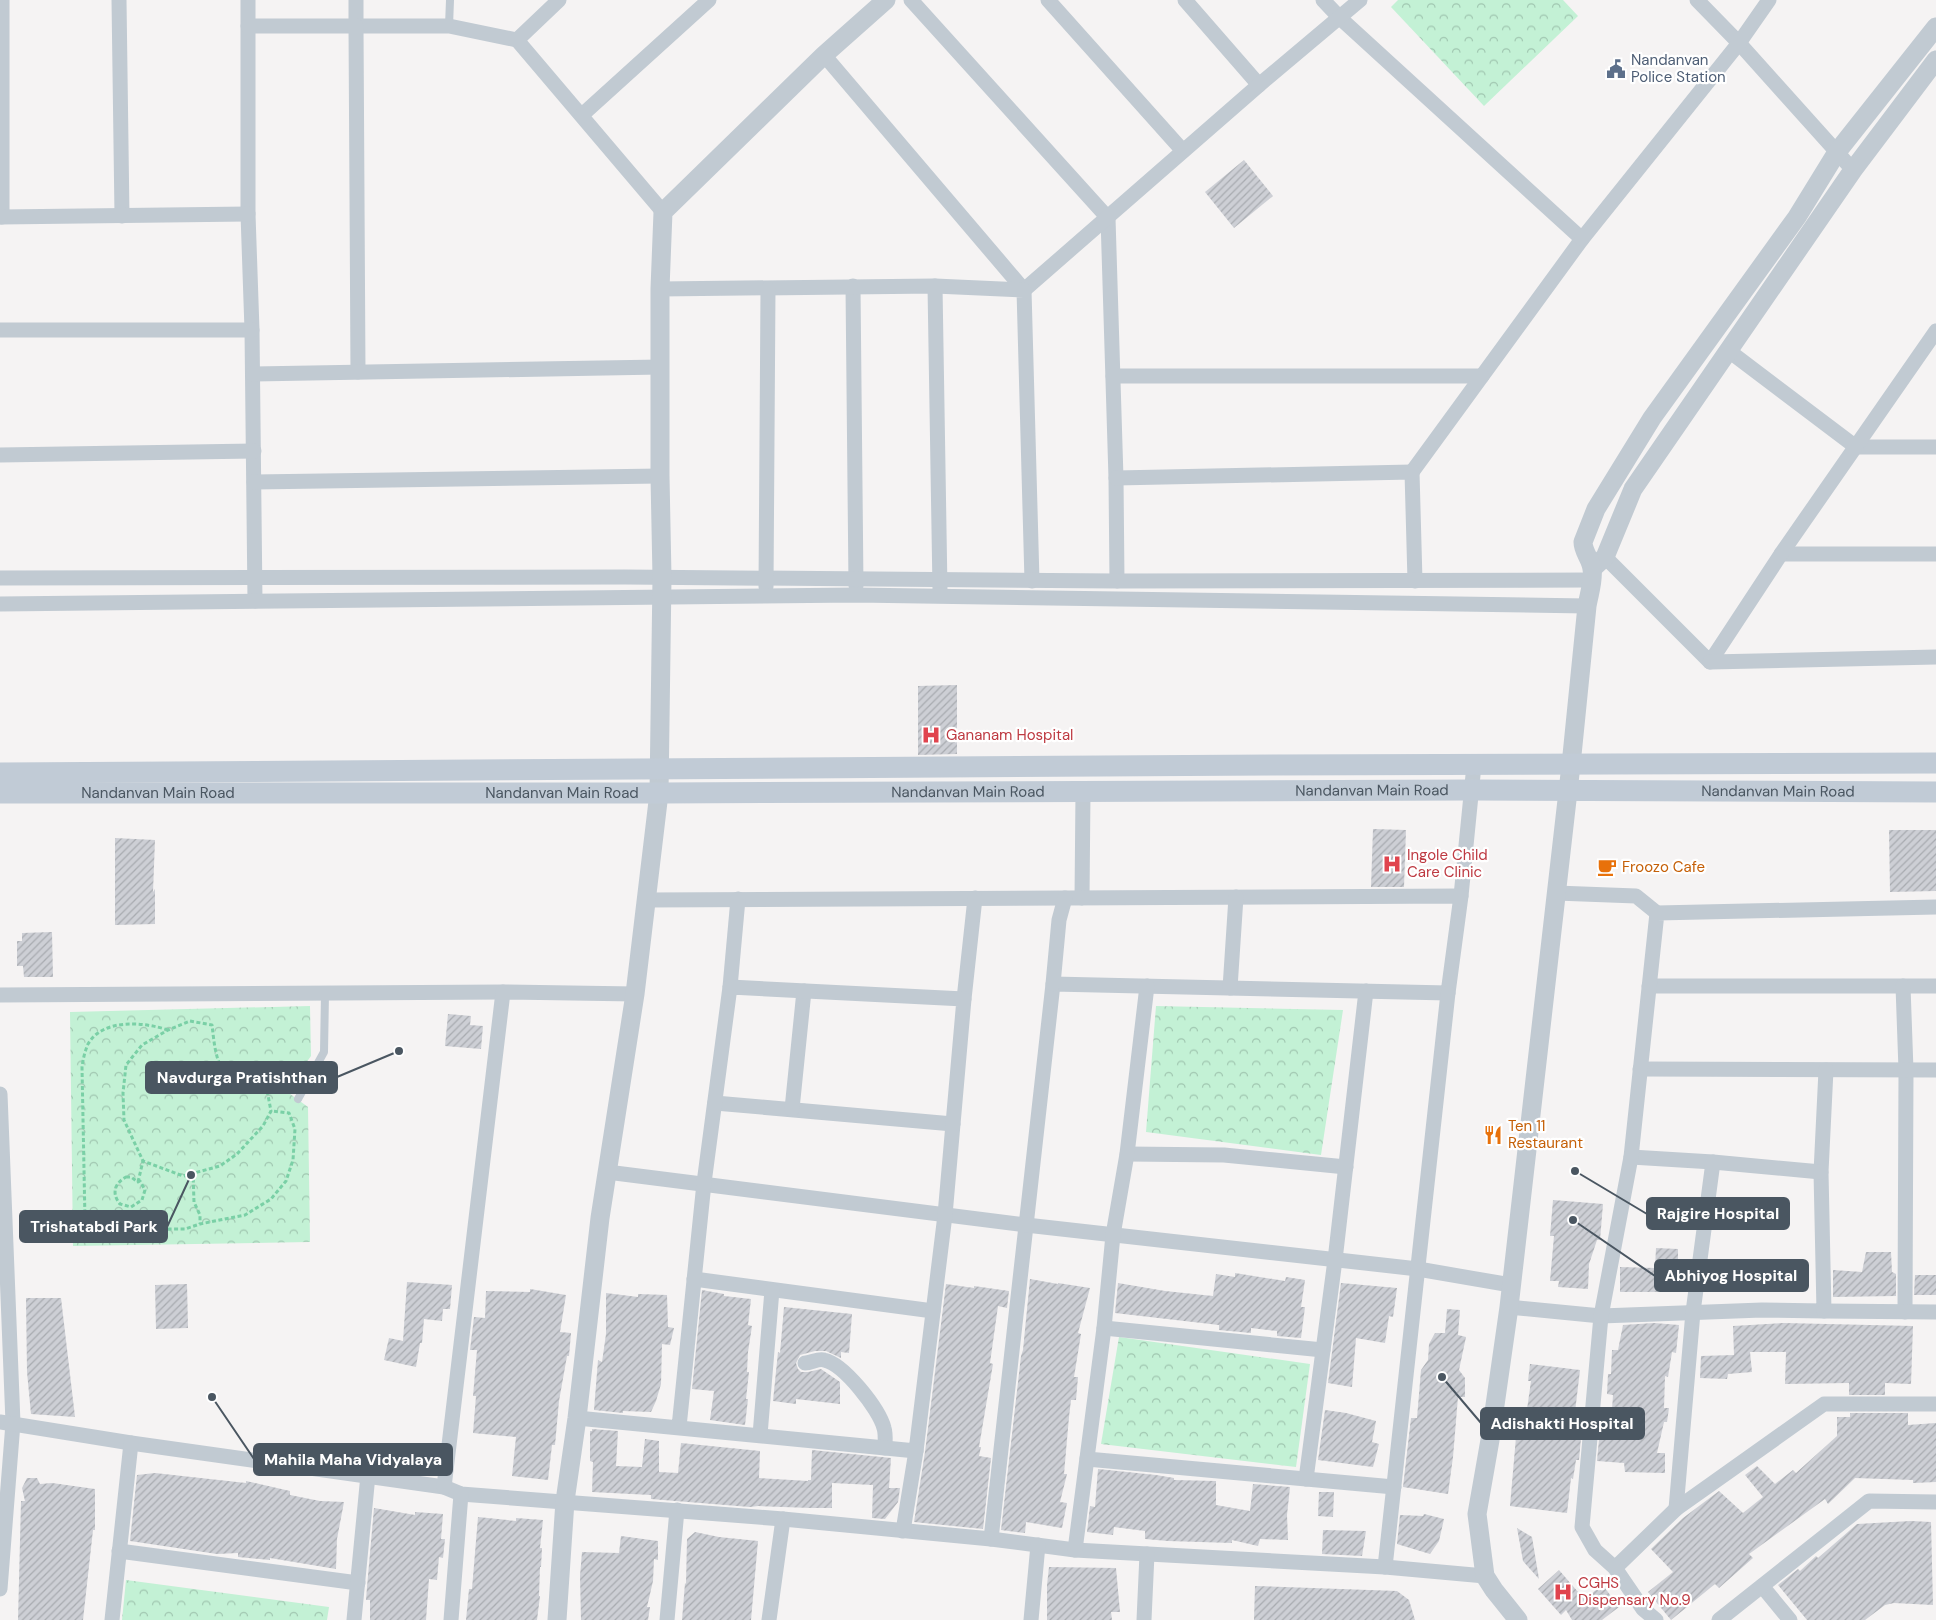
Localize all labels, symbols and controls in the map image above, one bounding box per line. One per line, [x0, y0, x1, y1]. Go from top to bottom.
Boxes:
place label: Nandanvan Police Station [1631, 50, 1726, 87]
public building icon: Nandanvan Police Station [1605, 58, 1627, 80]
hospital icon: Gananam Hospital [920, 724, 942, 746]
place label: Gananam Hospital [946, 725, 1073, 745]
street label: Nandanvan Main Road [1295, 780, 1449, 801]
street label: Nandanvan Main Road [1701, 781, 1855, 802]
street label: Nandanvan Main Road [891, 782, 1045, 802]
street label: Nandanvan Main Road [81, 783, 235, 803]
street label: Nandanvan Main Road [485, 783, 639, 803]
place label: Ingole Child Care Clinic [1407, 845, 1488, 882]
hospital icon: Ingole Child Care Clinic [1381, 853, 1403, 875]
cafe icon: Froozo Cafe [1596, 856, 1618, 878]
place label: Froozo Cafe [1622, 857, 1705, 877]
callout: Navdurga Pratishthan [146, 1062, 337, 1093]
text: Navdurga Pratishthan [157, 1067, 327, 1088]
place label: Ten 11 Restaurant [1508, 1116, 1583, 1153]
restaurant icon: Ten 11 Restaurant [1482, 1124, 1504, 1146]
callout: Rajgire Hospital [1647, 1198, 1789, 1229]
text: Rajgire Hospital [1657, 1203, 1779, 1224]
callout: Trishatabdi Park [20, 1211, 167, 1242]
text: Trishatabdi Park [30, 1216, 158, 1237]
callout: Abhiyog Hospital [1655, 1260, 1808, 1291]
text: Abhiyog Hospital [1665, 1265, 1797, 1286]
callout: Adishakti Hospital [1481, 1408, 1644, 1439]
text: Adishakti Hospital [1490, 1413, 1634, 1434]
callout: Mahila Maha Vidyalaya [254, 1444, 452, 1475]
text: Mahila Maha Vidyalaya [264, 1449, 442, 1470]
place label: CGHS Dispensary No.9 [1578, 1573, 1691, 1610]
hospital icon: CGHS Dispensary No.9 [1552, 1581, 1574, 1603]

